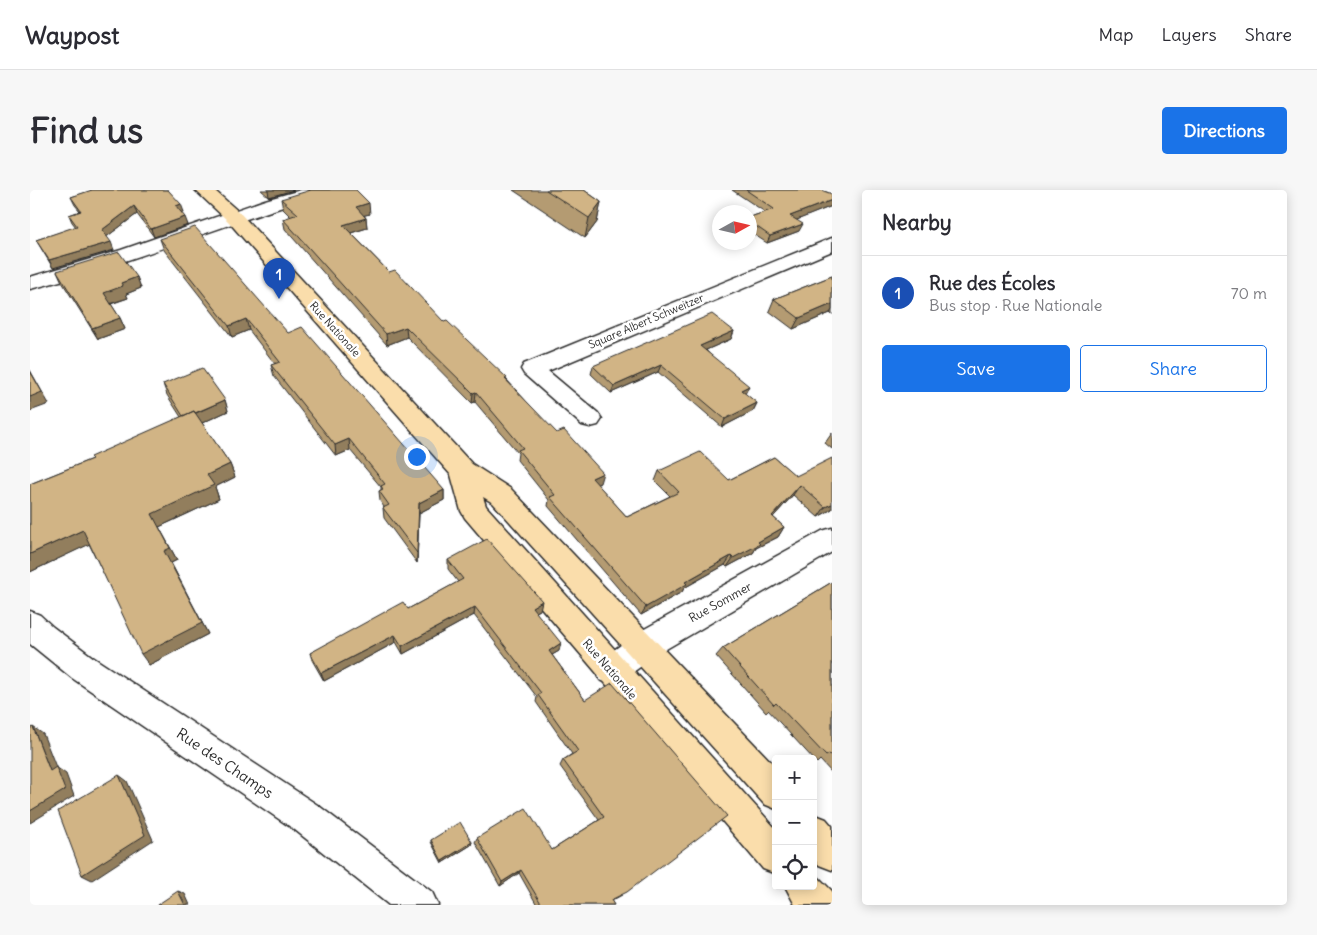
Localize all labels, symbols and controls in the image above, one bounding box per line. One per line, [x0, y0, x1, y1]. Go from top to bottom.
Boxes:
text: Waypost [25, 20, 119, 50]
text: Map [1098, 23, 1133, 46]
text: Layers [1161, 23, 1217, 46]
text: Share [1245, 23, 1292, 46]
button: Directions [1162, 107, 1287, 154]
text: Find us [30, 108, 143, 152]
north arrow [712, 205, 757, 250]
text: Nearby [882, 209, 952, 236]
pin: 1 [263, 258, 295, 299]
text: Rue des Écoles [929, 271, 1055, 295]
text: 1 [895, 283, 901, 303]
text: 70 m [1231, 283, 1267, 303]
street label: Square Albert Schweitzer [586, 290, 706, 352]
text: Bus stop · Rue Nationale [929, 295, 1102, 315]
street label: Rue Nationale [307, 299, 363, 359]
button: Save [882, 345, 1070, 392]
button: Share [1080, 345, 1267, 392]
your location [404, 444, 430, 470]
street label: Rue Sommer [686, 579, 754, 625]
street label: Rue Nationale [580, 636, 640, 702]
street label: Rue des Champs [173, 724, 277, 802]
map controls [772, 755, 817, 890]
button: + [772, 755, 817, 800]
button: − [772, 800, 817, 845]
button: locate [772, 845, 817, 890]

